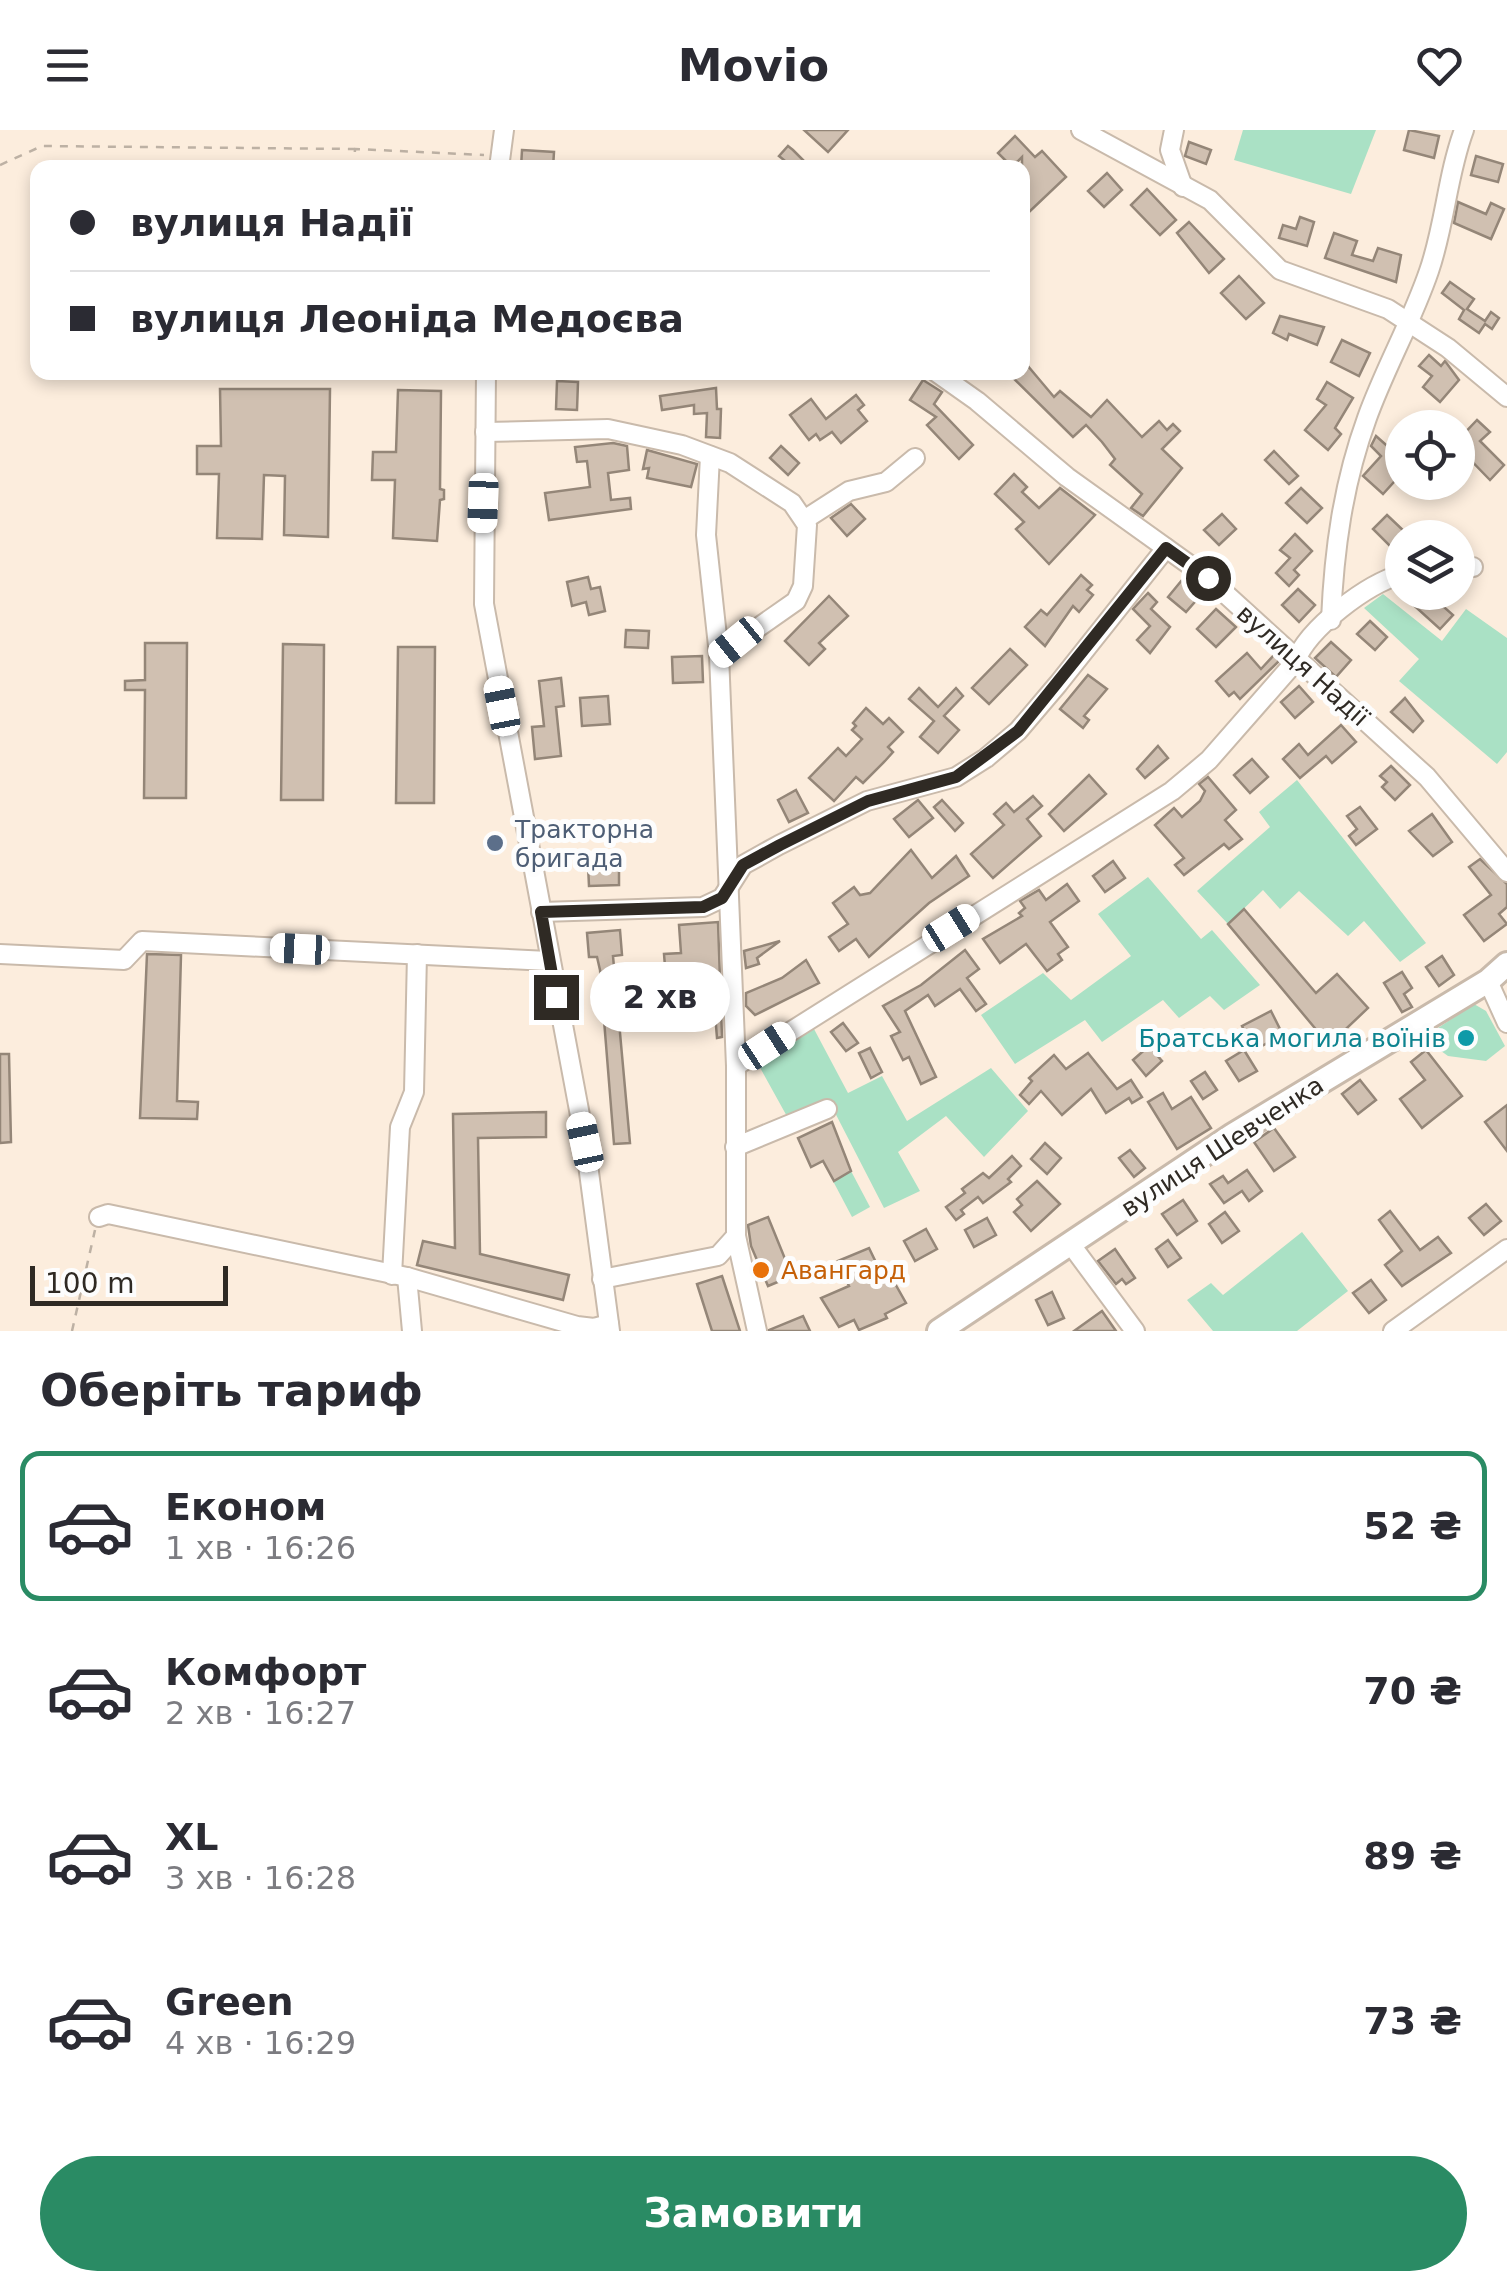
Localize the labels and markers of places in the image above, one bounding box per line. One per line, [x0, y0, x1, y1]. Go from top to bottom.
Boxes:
place label: Тракторна бригада [514, 815, 654, 873]
marker: Тракторна бригада [484, 832, 506, 854]
place label: Братська могила воїнів [1138, 1024, 1446, 1053]
marker: Братська могила воїнів [1455, 1027, 1477, 1049]
place label: Авангард [781, 1256, 906, 1285]
marker: Авангард [750, 1259, 772, 1281]

